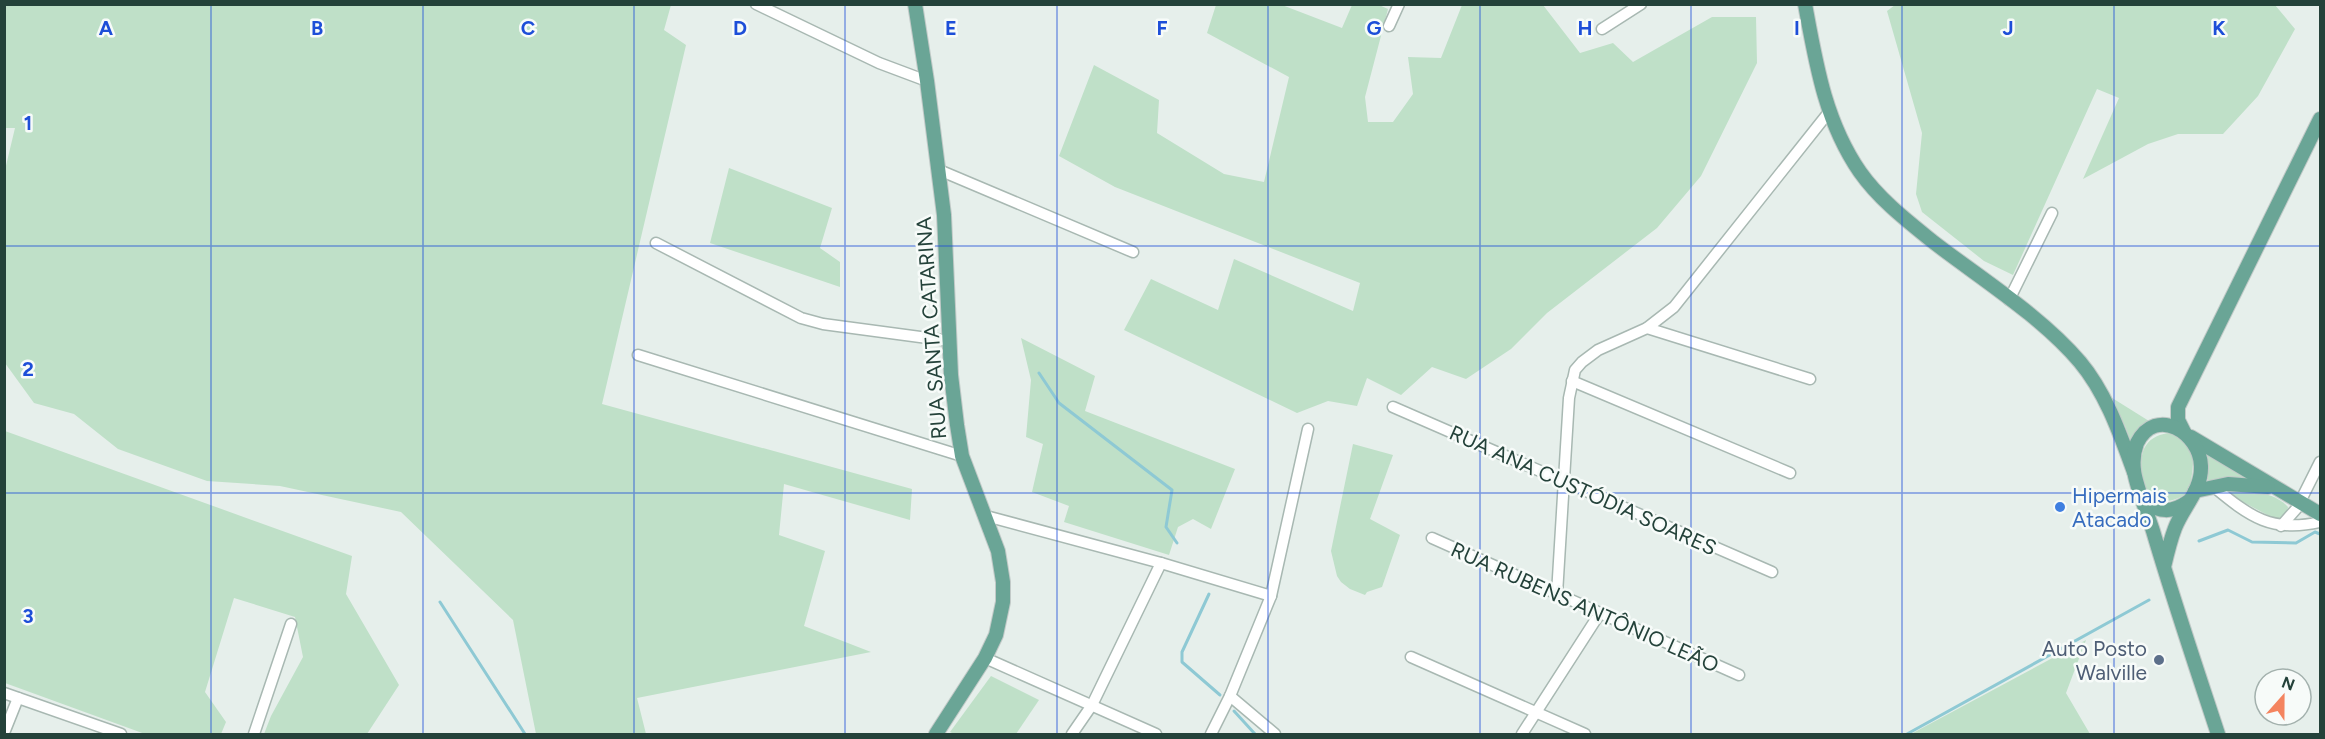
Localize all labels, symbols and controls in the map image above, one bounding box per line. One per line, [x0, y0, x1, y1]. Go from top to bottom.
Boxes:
text: A [99, 16, 114, 40]
text: B [311, 16, 323, 40]
text: C [521, 16, 535, 40]
text: D [733, 16, 747, 40]
text: E [945, 16, 957, 40]
text: F [1156, 16, 1168, 40]
text: G [1367, 16, 1382, 40]
text: H [1578, 16, 1593, 40]
text: I [1794, 16, 1800, 40]
text: J [2002, 16, 2014, 40]
text: K [2212, 16, 2226, 40]
text: 1 [24, 111, 32, 135]
street label: RUA SANTA CATARINA [911, 216, 951, 440]
text: 2 [22, 357, 34, 381]
street label: RUA ANA CUSTÓDIA SOARES [1446, 420, 1720, 560]
place label: Hipermais Atacado [2072, 483, 2167, 532]
marker: Hipermais Atacado [2053, 500, 2067, 514]
street label: RUA RUBENS ANTÔNIO LEÃO [1447, 536, 1723, 678]
text: 3 [22, 604, 34, 628]
place label: Auto Posto Walville [2042, 636, 2147, 685]
marker: Auto Posto Walville [2152, 653, 2166, 667]
north arrow [2253, 667, 2313, 727]
text: N [2279, 672, 2297, 695]

